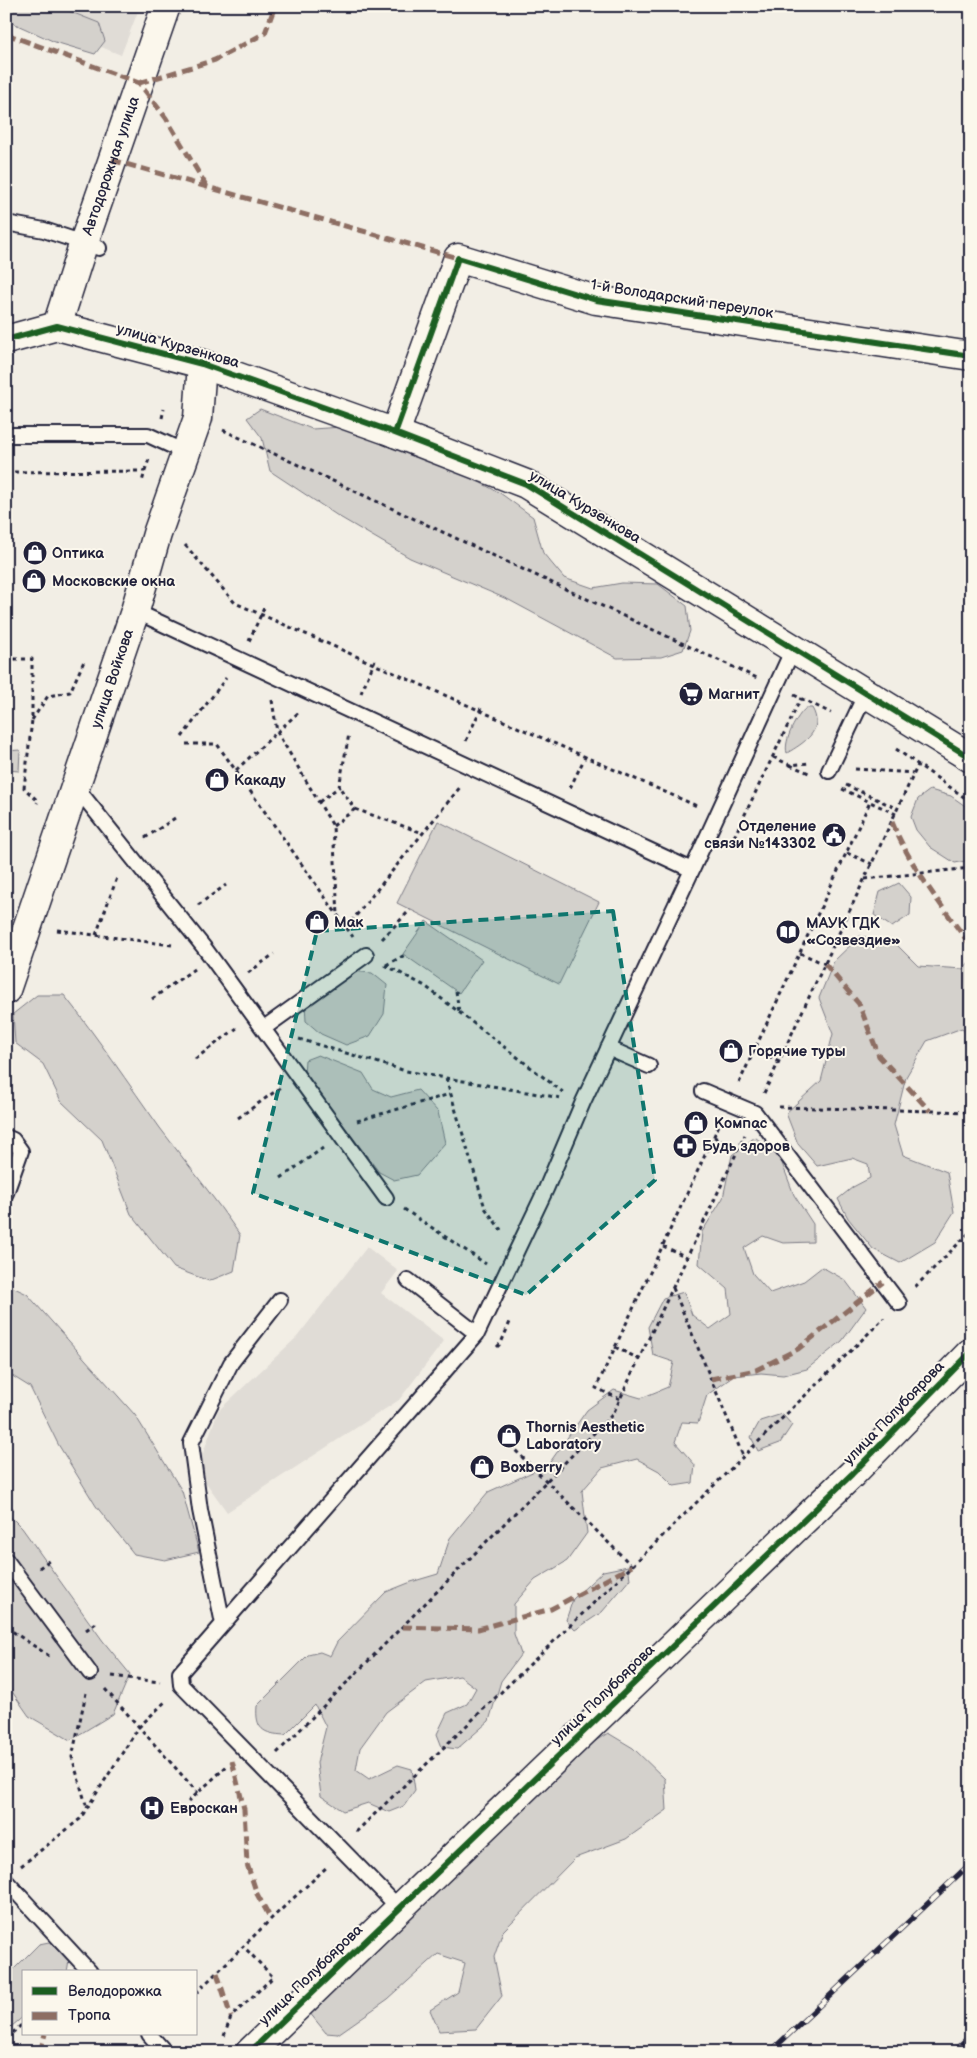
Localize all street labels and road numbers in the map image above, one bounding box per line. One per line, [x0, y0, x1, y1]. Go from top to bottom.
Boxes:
street label: Автодорожная улица [77, 94, 143, 239]
street label: 1-й Володарский переулок [589, 275, 775, 323]
street label: улица Курзенкова [114, 319, 242, 373]
street label: улица Курзенкова [526, 466, 644, 548]
street label: улица Войкова [86, 626, 138, 731]
street label: улица Полубоярова [839, 1357, 949, 1469]
street label: улица Полубоярова [547, 1640, 659, 1750]
street label: улица Полубоярова [255, 1920, 367, 2030]

